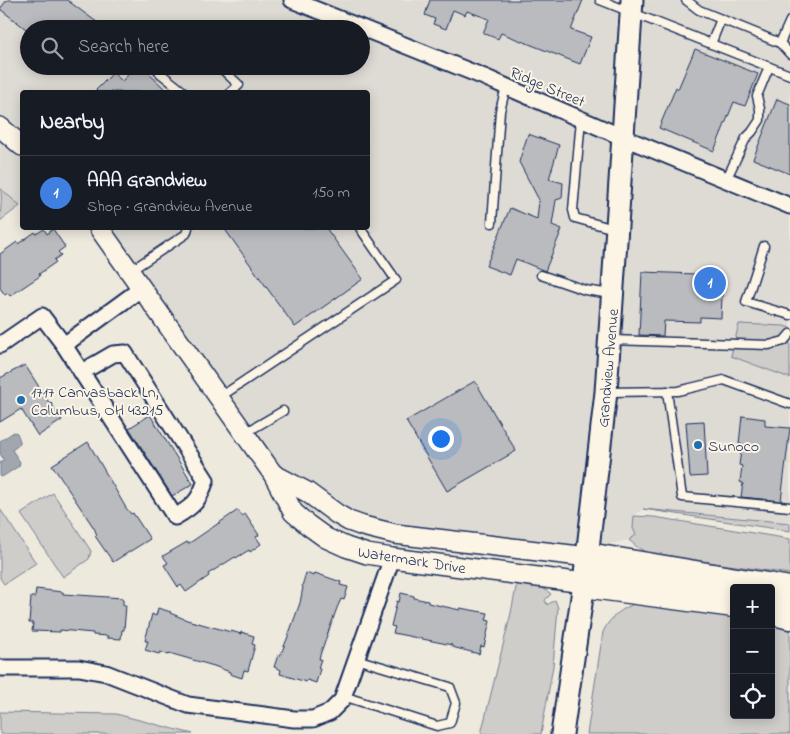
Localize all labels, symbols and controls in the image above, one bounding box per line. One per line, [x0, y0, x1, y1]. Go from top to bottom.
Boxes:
search box [20, 20, 370, 75]
icon: search [38, 34, 66, 62]
text: Search here [78, 34, 169, 61]
street label: Ridge Street [506, 61, 589, 115]
text: Nearby [40, 108, 104, 138]
text: AAA Grandview [87, 168, 207, 195]
text: 1 [53, 181, 59, 205]
text: 150 m [312, 181, 350, 205]
text: Shop · Grandview Avenue [87, 195, 252, 219]
pin: 1 [694, 264, 726, 302]
street label: Grandview Avenue [592, 307, 626, 429]
place label: 1717 Canvasback Ln, Columbus, OH 43215 [31, 381, 163, 423]
marker: 1717 Canvasback Ln, Columbus, OH 43215 [15, 394, 27, 406]
your location [428, 426, 454, 452]
place label: Sunoco [708, 435, 759, 459]
marker: Sunoco [692, 439, 704, 451]
street label: Watermark Drive [356, 541, 468, 581]
map controls [730, 584, 775, 719]
button: + [730, 584, 775, 629]
button: − [730, 629, 775, 674]
button: locate [730, 674, 775, 719]

